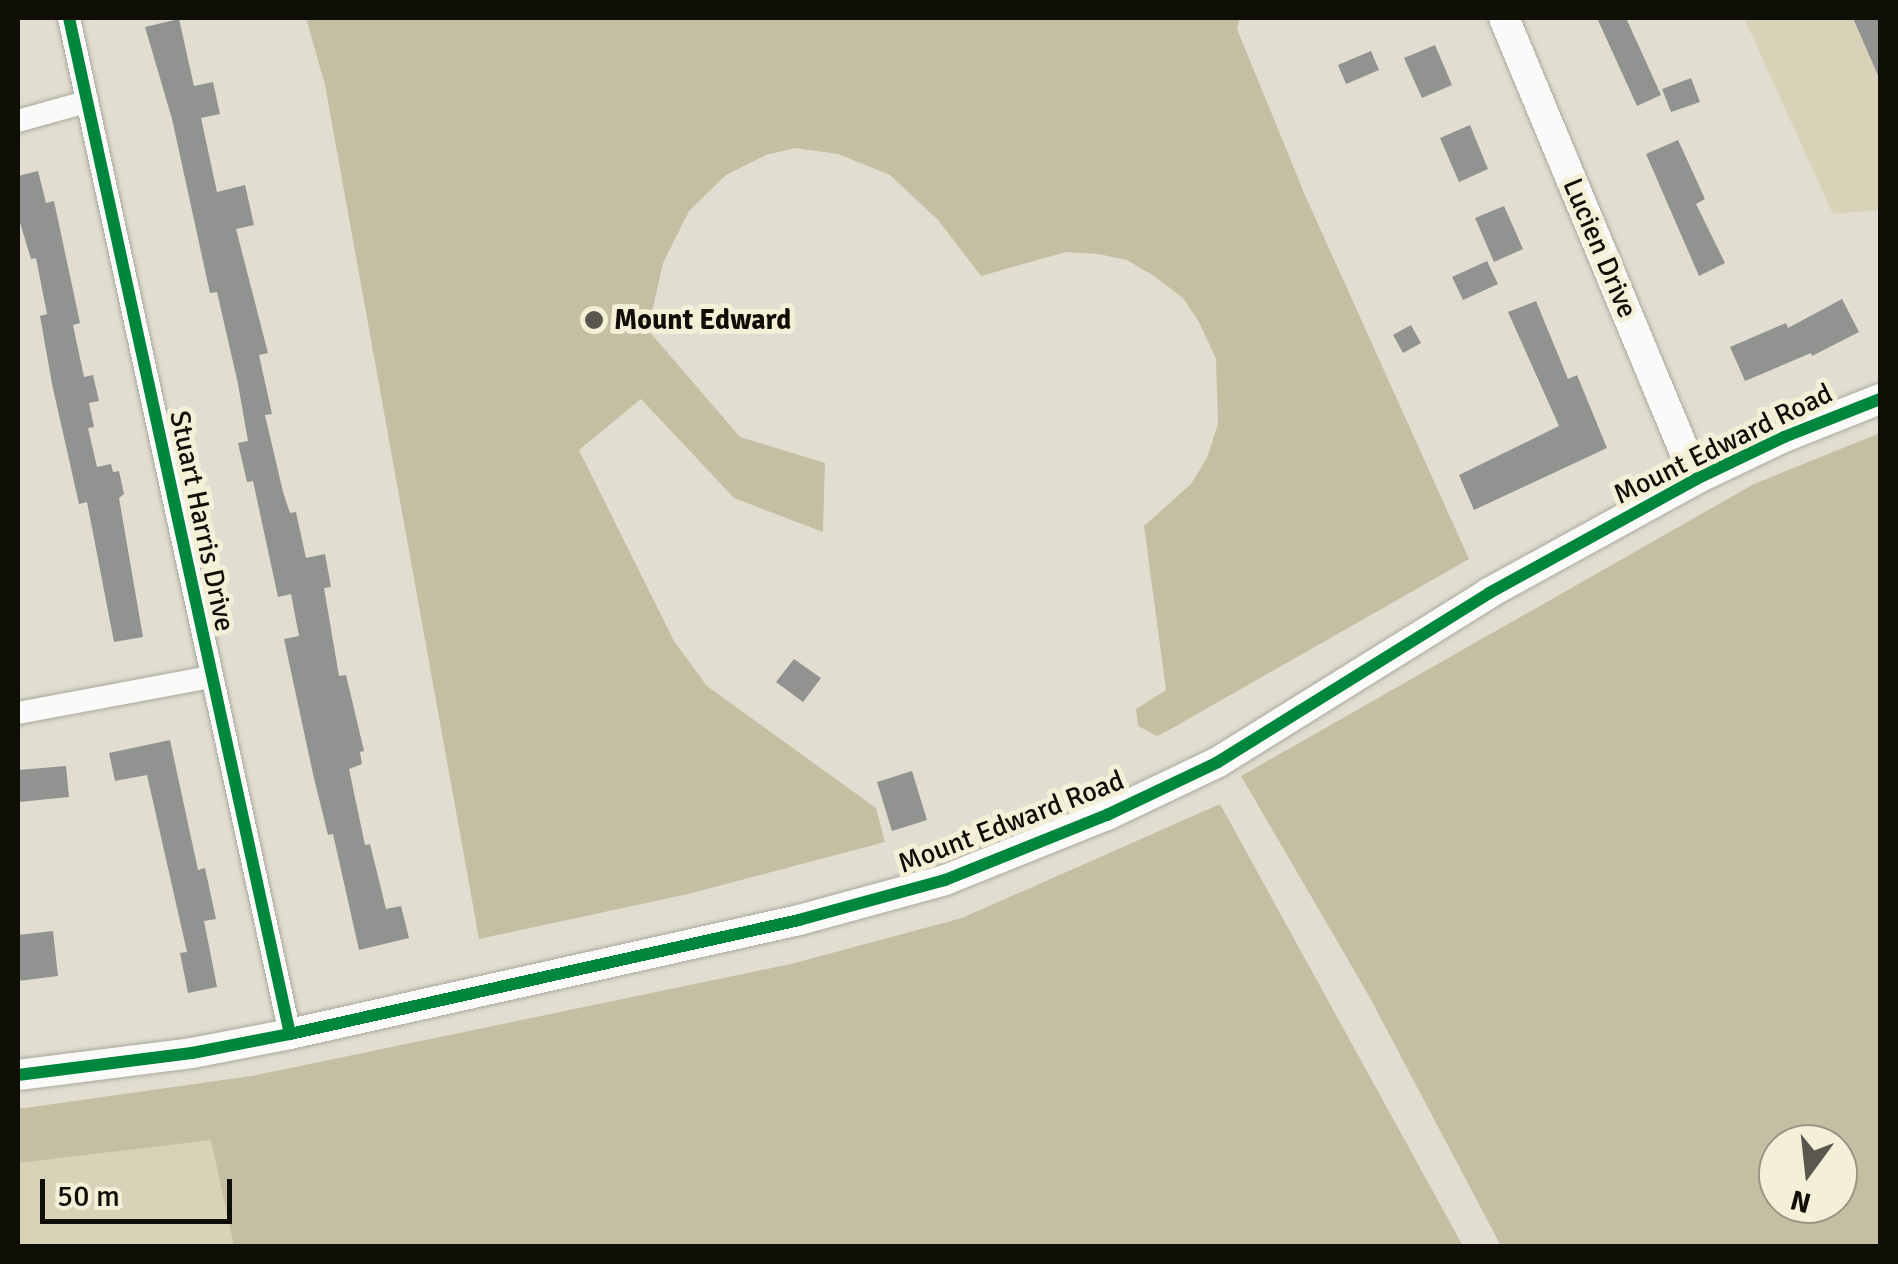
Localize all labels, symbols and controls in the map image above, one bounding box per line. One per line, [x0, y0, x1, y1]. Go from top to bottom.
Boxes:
street label: Lucien Drive [1556, 173, 1644, 323]
place label: Mount Edward [614, 303, 791, 337]
marker: Mount Edward [583, 309, 605, 331]
street label: Mount Edward Road [1608, 376, 1838, 512]
street label: Stuart Harris Drive [162, 408, 242, 634]
street label: Mount Edward Road [893, 763, 1129, 881]
north arrow [1758, 1124, 1858, 1224]
scale bar [45, 1159, 238, 1221]
text: 50 m [57, 1178, 120, 1215]
text: N [1787, 1182, 1815, 1220]

